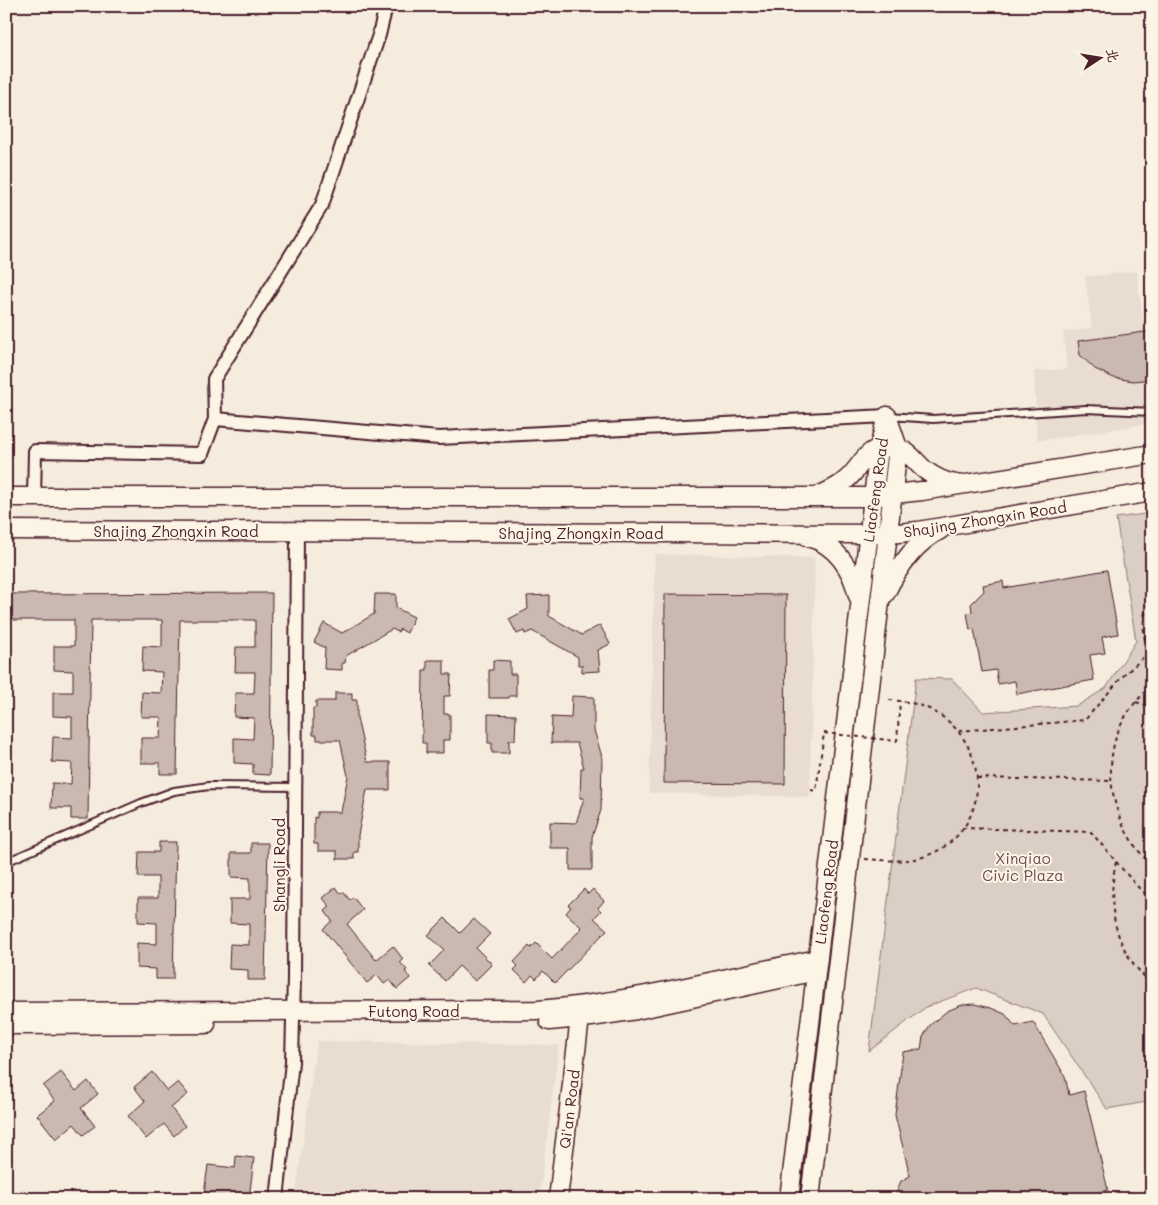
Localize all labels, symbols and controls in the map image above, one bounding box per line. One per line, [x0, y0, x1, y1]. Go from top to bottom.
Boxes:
north arrow [1076, 32, 1126, 82]
text: 北 [1102, 46, 1124, 64]
street label: Liaofeng Road [858, 437, 892, 543]
street label: Shajing Zhongxin Road [902, 496, 1068, 542]
street label: Shajing Zhongxin Road [94, 521, 258, 541]
street label: Shajing Zhongxin Road [499, 523, 663, 543]
street label: Shangli Road [269, 818, 289, 912]
street label: Liaofeng Road [810, 839, 842, 945]
park label: Xinqiao Civic Plaza [982, 848, 1064, 885]
street label: Futong Road [368, 1001, 460, 1021]
street label: Qi'an Road [554, 1068, 584, 1150]

